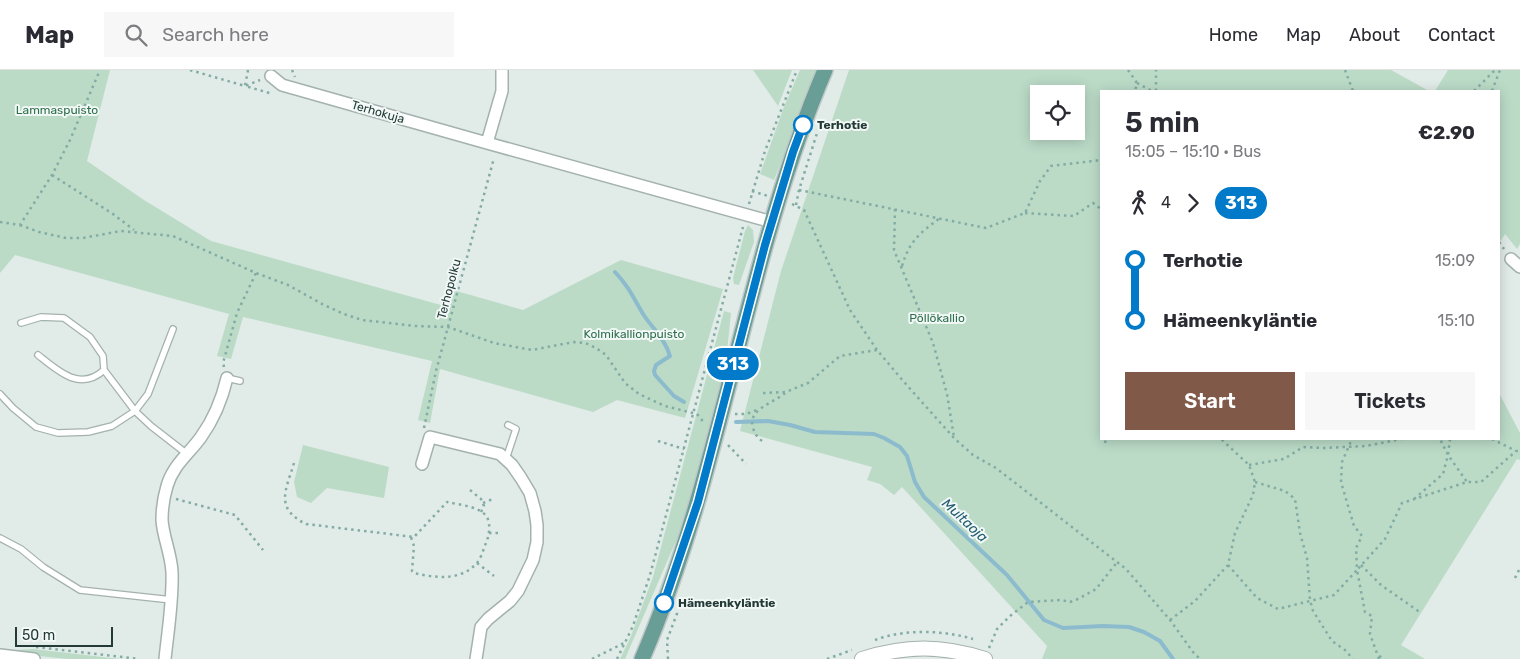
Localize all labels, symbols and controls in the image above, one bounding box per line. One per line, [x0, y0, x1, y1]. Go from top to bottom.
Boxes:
search box [104, 12, 454, 57]
text: Map [25, 21, 74, 49]
icon: search [122, 21, 150, 49]
text: Search here [162, 23, 269, 46]
text: Home [1209, 24, 1258, 46]
text: Map [1286, 24, 1321, 46]
text: About [1349, 24, 1400, 46]
text: Contact [1428, 24, 1495, 46]
map controls [1030, 85, 1085, 140]
button: locate [1030, 85, 1085, 140]
street label: Terhokuja [350, 98, 406, 126]
park label: Lammaspuisto [16, 103, 98, 117]
text: 5 min [1125, 106, 1200, 139]
marker: Terhotie [793, 115, 813, 135]
place label: Terhotie [817, 118, 867, 132]
text: €2.90 [1418, 121, 1475, 144]
text: 15:05 – 15:10 · Bus [1125, 142, 1261, 161]
icon: walk [1125, 189, 1153, 217]
icon: forward [1179, 189, 1207, 217]
text: 313 [1225, 192, 1257, 214]
text: 4 [1161, 193, 1171, 212]
text: Terhotie [1163, 249, 1243, 272]
text: 15:09 [1435, 251, 1475, 270]
street label: Terhopolku [434, 257, 464, 321]
text: Hämeenkyläntie [1163, 309, 1317, 332]
park label: Pöllökallio [909, 311, 965, 325]
text: 15:10 [1438, 311, 1475, 330]
park label: Kolmikallionpuisto [584, 327, 685, 341]
line badge: 313 [704, 348, 762, 380]
text: 313 [717, 353, 749, 375]
button: Start [1125, 372, 1295, 430]
button: Tickets [1305, 372, 1475, 430]
water label: Multaoja [938, 495, 991, 546]
marker: Hämeenkyläntie [654, 593, 674, 613]
place label: Hämeenkyläntie [678, 596, 776, 610]
scale bar [15, 624, 112, 647]
text: 50 m [22, 627, 55, 644]

